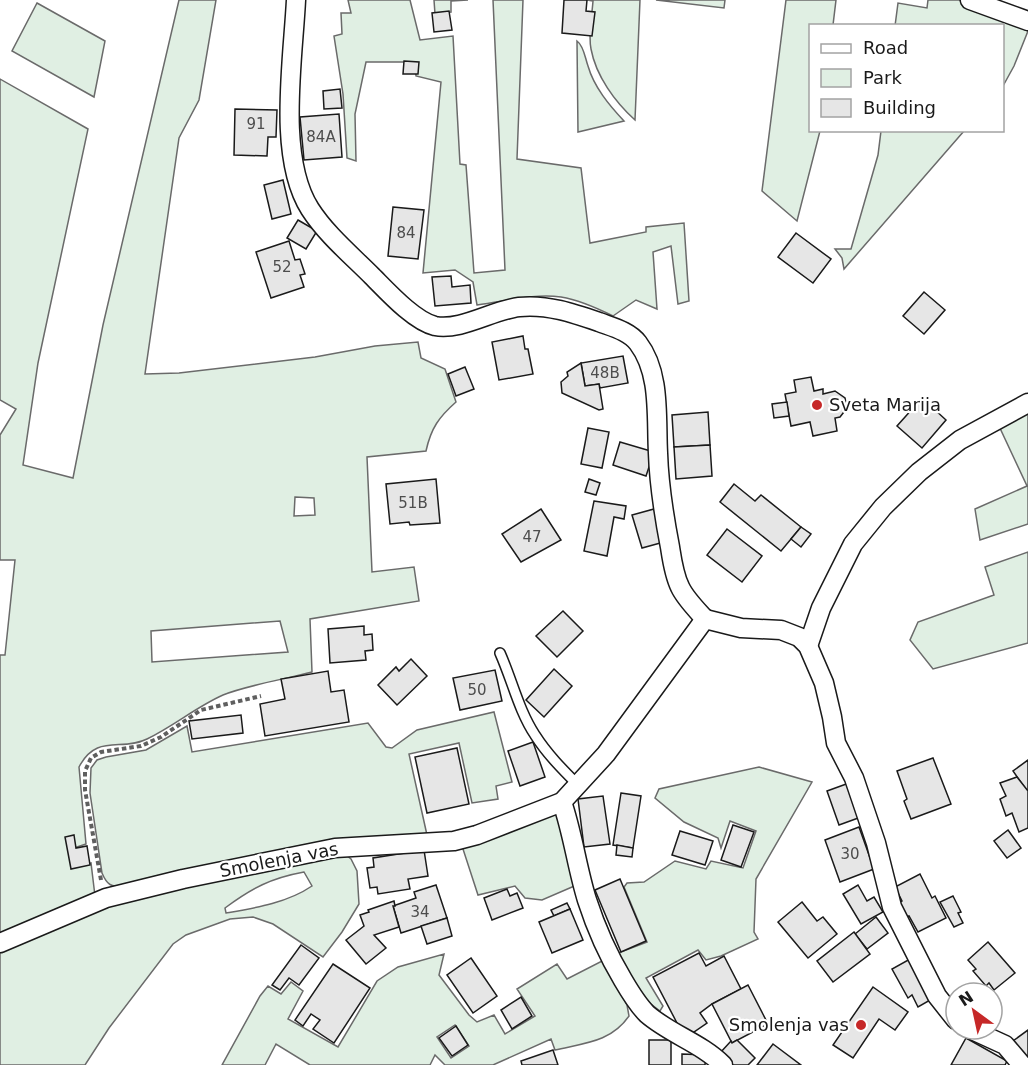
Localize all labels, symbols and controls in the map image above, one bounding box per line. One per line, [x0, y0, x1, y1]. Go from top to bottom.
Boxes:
legend [809, 24, 1004, 132]
text: Road [863, 37, 908, 58]
text: Park [863, 67, 902, 88]
text: Building [863, 97, 936, 118]
house number: 91 [246, 115, 266, 133]
house number: 84A [306, 128, 336, 146]
house number: 84 [396, 224, 416, 242]
house number: 52 [272, 258, 292, 276]
house number: 48B [590, 364, 620, 382]
place label: Sveta Marija [829, 394, 941, 415]
marker: Sveta Marija [810, 398, 824, 412]
house number: 51B [398, 494, 428, 512]
house number: 47 [522, 528, 542, 546]
house number: 50 [467, 681, 487, 699]
street label: Smolenja vas [218, 838, 340, 881]
house number: 30 [840, 845, 860, 863]
house number: 34 [410, 903, 430, 921]
north arrow [944, 981, 1004, 1041]
text: N [955, 987, 977, 1010]
place label: Smolenja vas [729, 1014, 849, 1035]
marker: Smolenja vas [854, 1018, 868, 1032]

